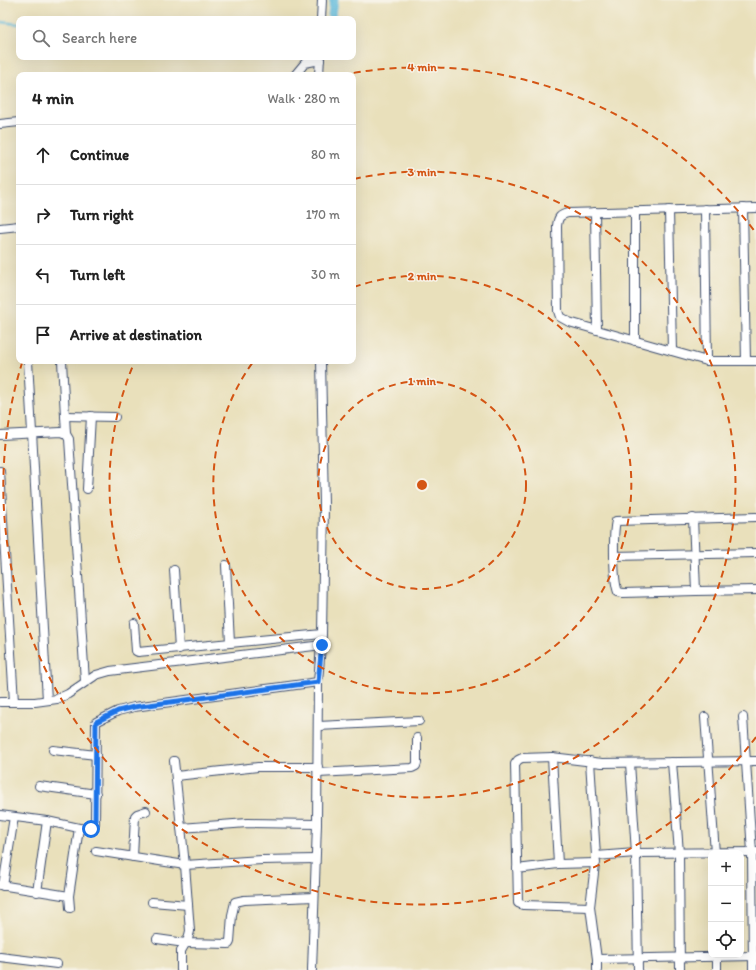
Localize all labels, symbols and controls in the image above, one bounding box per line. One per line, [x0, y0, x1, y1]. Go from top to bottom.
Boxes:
search box [16, 16, 356, 60]
icon: search [30, 27, 52, 49]
text: Search here [62, 29, 137, 47]
text: 4 min [407, 60, 437, 74]
text: 4 min [32, 88, 74, 108]
text: Walk · 280 m [267, 91, 340, 106]
icon: ahead [32, 144, 54, 166]
text: Continue [70, 146, 129, 164]
text: 80 m [311, 147, 340, 162]
text: 3 min [408, 165, 437, 179]
icon: right [32, 204, 54, 226]
text: Turn right [70, 206, 134, 224]
text: 170 m [306, 207, 340, 222]
icon: left [32, 264, 54, 286]
text: Turn left [70, 266, 125, 284]
text: 30 m [311, 267, 340, 282]
text: 2 min [408, 269, 437, 283]
icon: arrive [32, 324, 54, 346]
text: Arrive at destination [70, 326, 202, 344]
text: 1 min [408, 374, 437, 388]
centre of rings [415, 478, 429, 492]
route end [313, 636, 331, 654]
route start [82, 820, 100, 838]
map controls [708, 850, 744, 958]
button: + [708, 850, 744, 886]
button: − [708, 886, 744, 922]
button: locate [708, 922, 744, 958]

